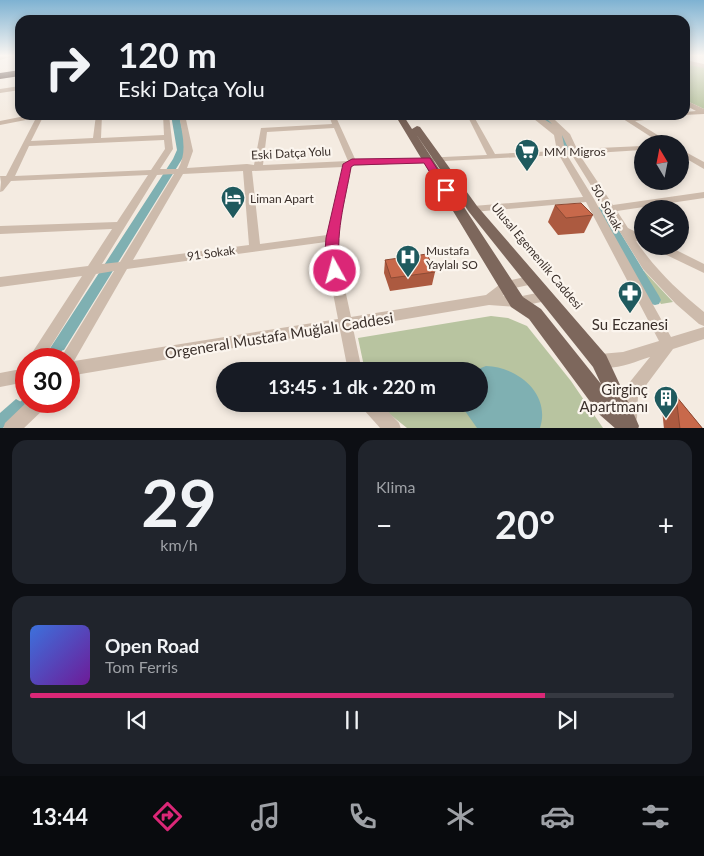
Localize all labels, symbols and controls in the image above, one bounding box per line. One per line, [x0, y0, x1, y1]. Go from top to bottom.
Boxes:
text: 120 m [118, 33, 217, 75]
icon: right [35, 35, 100, 100]
text: Eski Datça Yolu [118, 75, 265, 102]
north arrow [634, 135, 689, 190]
map controls [634, 135, 689, 255]
supermarket icon: MM Migros [514, 138, 540, 172]
street label: Eski Datça Yolu [251, 143, 331, 163]
place label: MM Migros [544, 144, 606, 159]
pin [425, 169, 467, 211]
icon: arrive [432, 176, 460, 204]
street label: 50. Sokak [588, 181, 626, 234]
hotel icon: Liman Apart [220, 185, 246, 219]
place label: Liman Apart [250, 191, 314, 206]
street label: Ulusal Egemenlik Caddesi [488, 200, 586, 312]
button: layers [634, 200, 689, 255]
street label: 91 Sokak [186, 242, 237, 264]
place label: Mustafa Yaylalı SO [426, 243, 478, 272]
position arrow [308, 244, 360, 296]
hospital icon: Mustafa Yaylalı SO [395, 244, 421, 278]
pharmacy icon: Su Eczanesi [617, 280, 643, 314]
street label: Orgeneral Mustafa Muğlalı Caddesi [163, 308, 395, 362]
place label: Su Eczanesi [592, 315, 668, 333]
speed limit sign: 30 [15, 348, 80, 413]
text: 13:45 · 1 dk · 220 m [268, 375, 436, 398]
place label: Girginç Apartmanı [579, 380, 648, 415]
building icon: Girginç Apartmanı [653, 385, 679, 419]
text: 29 [141, 463, 217, 541]
text: Klima [376, 477, 415, 496]
text: 20° [495, 501, 555, 547]
text: − [376, 508, 392, 542]
text: + [658, 508, 674, 542]
text: km/h [160, 535, 198, 554]
text: Open Road [105, 634, 199, 657]
text: Tom Ferris [105, 657, 178, 676]
icon: previous [123, 706, 151, 734]
icon: pause [338, 706, 366, 734]
icon: next [553, 706, 581, 734]
icon: directions [150, 799, 185, 834]
icon: music [248, 799, 283, 834]
icon: phone [345, 799, 380, 834]
icon: climate [443, 799, 478, 834]
icon: car [540, 799, 575, 834]
icon: filters [638, 799, 673, 834]
text: 13:44 [31, 803, 88, 830]

